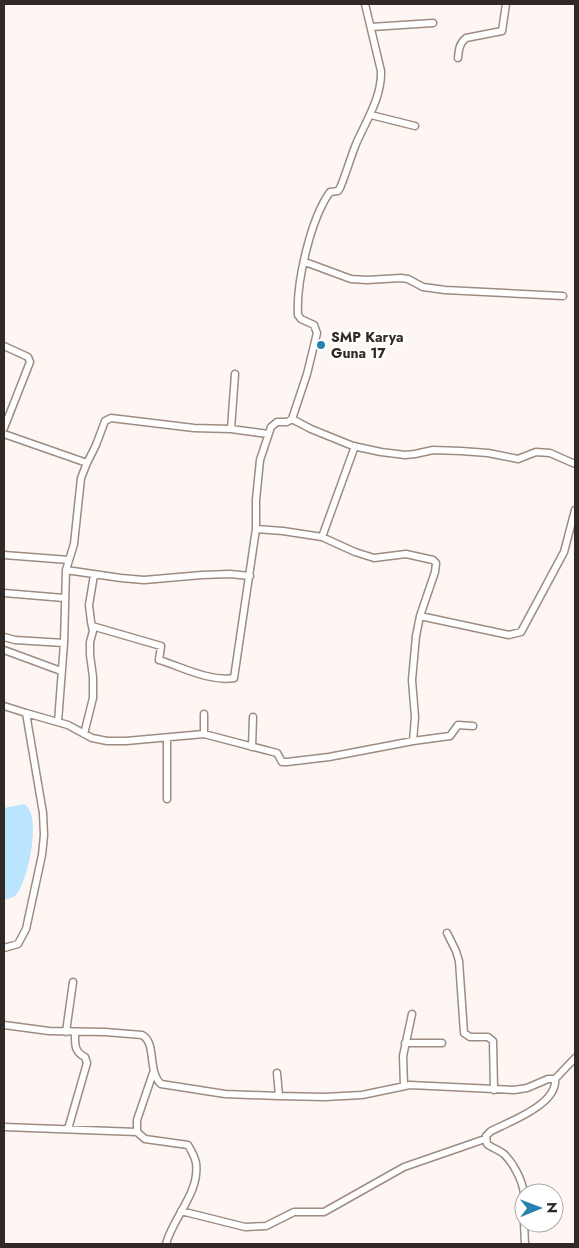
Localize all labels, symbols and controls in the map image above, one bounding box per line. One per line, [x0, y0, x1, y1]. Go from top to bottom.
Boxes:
place label: SMP Karya Guna 17 [331, 327, 404, 363]
marker: SMP Karya Guna 17 [315, 339, 327, 351]
north arrow [514, 1183, 564, 1233]
text: N [542, 1202, 562, 1214]

